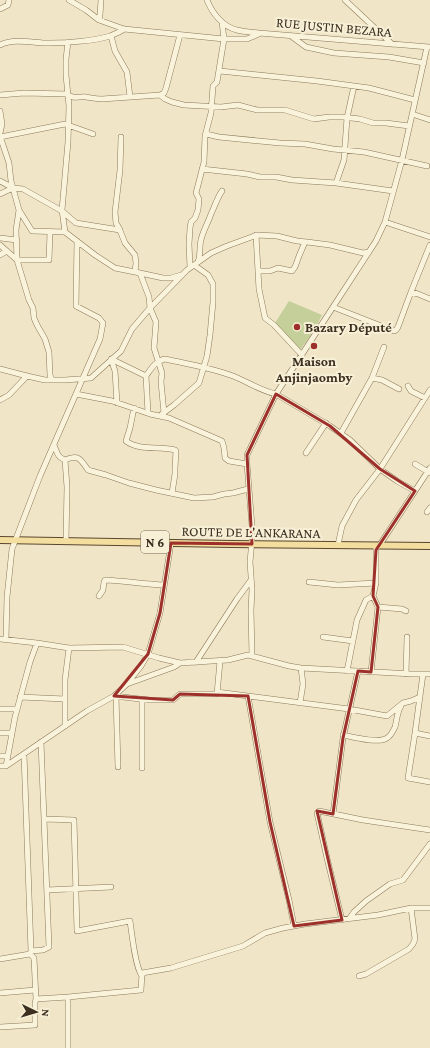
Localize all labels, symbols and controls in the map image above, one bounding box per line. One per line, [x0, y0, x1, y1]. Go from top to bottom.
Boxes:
street label: RUE JUSTIN BEZARA [276, 14, 393, 40]
place label: Bazary Député [305, 319, 392, 335]
marker: Bazary Député [292, 322, 302, 332]
marker: Maison Anjinjaomby [309, 341, 319, 351]
place label: Maison Anjinjaomby [275, 353, 353, 386]
street label: ROUTE DE L'ANKARANA [181, 523, 321, 541]
road number: N 6 [141, 531, 169, 553]
north arrow [16, 992, 56, 1032]
text: N [40, 1009, 52, 1018]

